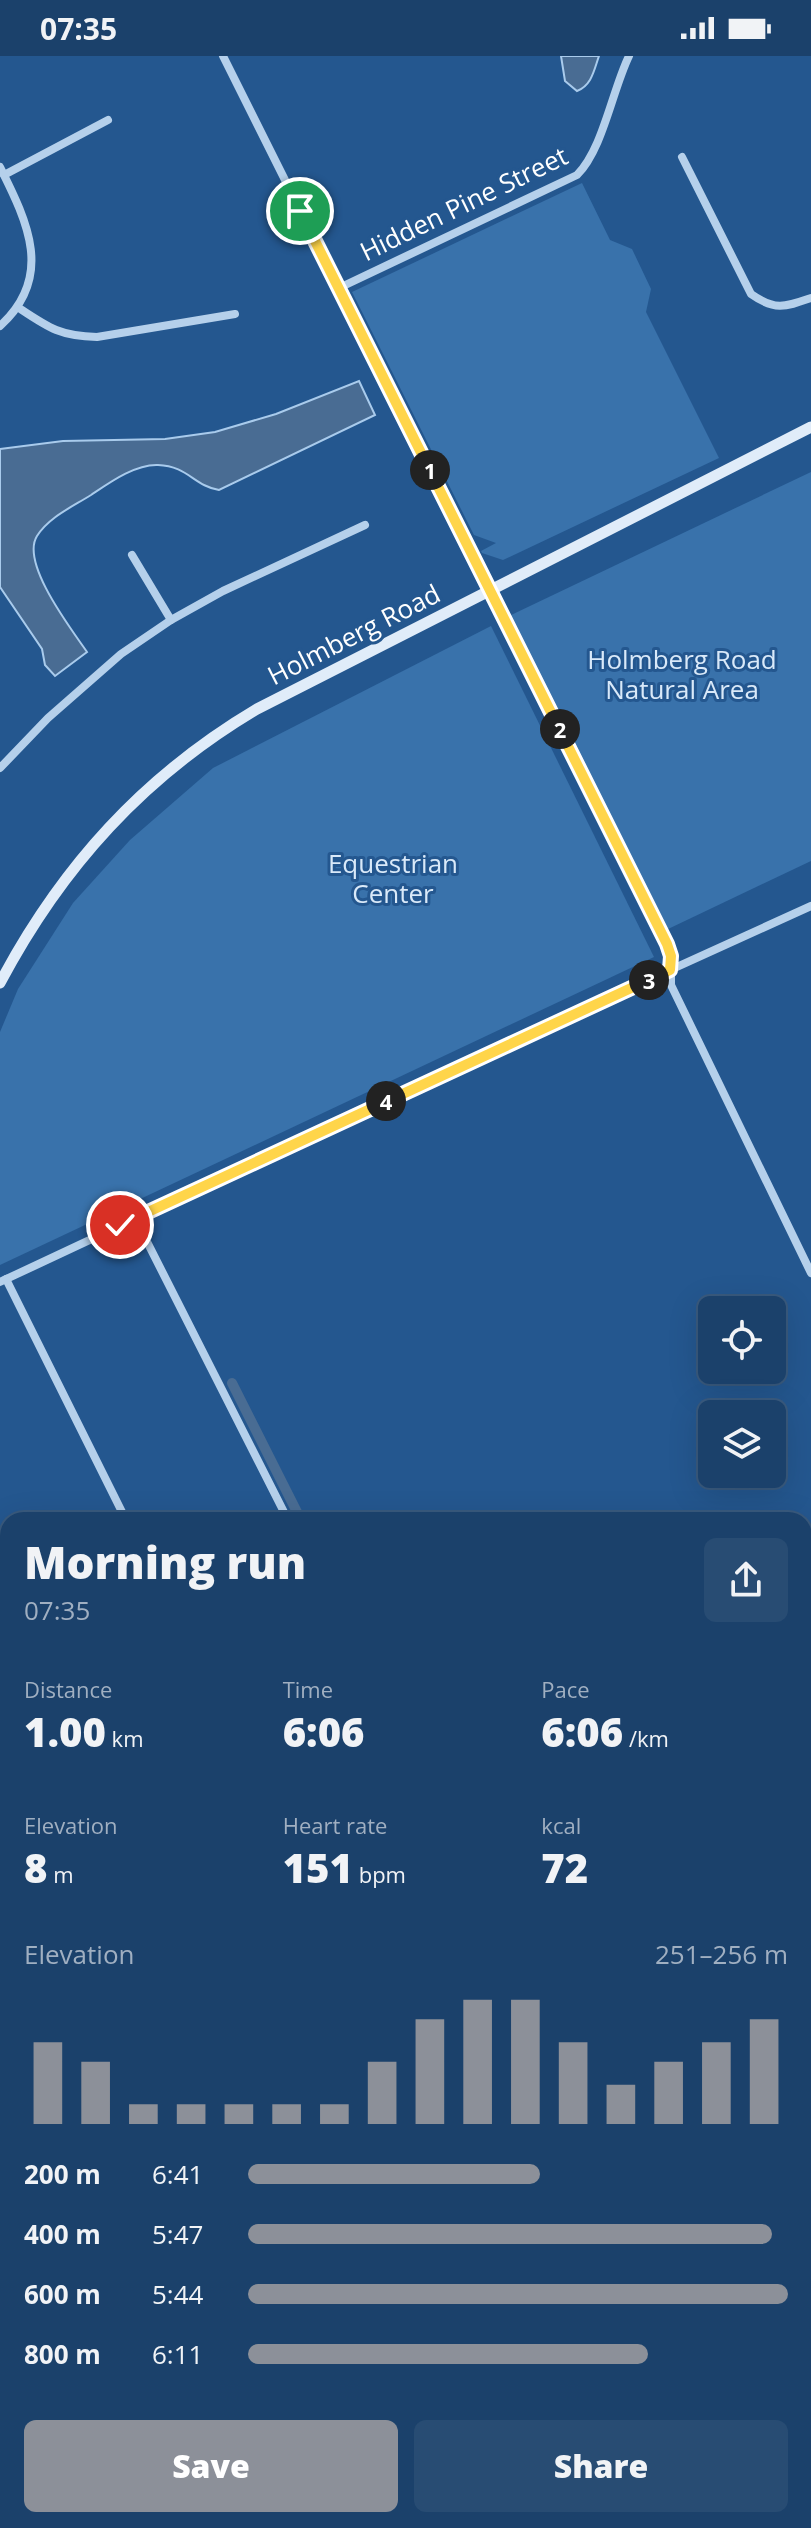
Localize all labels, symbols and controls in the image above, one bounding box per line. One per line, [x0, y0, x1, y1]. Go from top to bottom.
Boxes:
text: 07:35 [40, 8, 117, 49]
street label: Hidden Pine Street [354, 137, 573, 269]
pin [266, 177, 334, 245]
icon: arrive [278, 189, 322, 233]
pin: 1 [410, 450, 450, 490]
text: 1 [424, 455, 436, 485]
street label: Holmberg Road [261, 575, 446, 693]
park label: Holmberg Road Natural Area [587, 641, 777, 707]
pin: 2 [540, 709, 580, 749]
text: 2 [554, 714, 566, 744]
park label: Equestrian Center [328, 845, 458, 911]
pin: 3 [629, 960, 669, 1000]
text: 3 [643, 965, 655, 995]
pin: 4 [366, 1081, 406, 1121]
text: 4 [380, 1086, 392, 1116]
pin [86, 1191, 154, 1259]
icon: check [98, 1203, 142, 1247]
map controls [698, 1296, 786, 1488]
button: locate [698, 1296, 786, 1384]
button: layers [698, 1400, 786, 1488]
text: Morning run [24, 1532, 306, 1592]
button: share [704, 1538, 788, 1622]
text: 07:35 [24, 1592, 90, 1628]
text: Distance [24, 1674, 112, 1704]
text: Time [283, 1674, 333, 1704]
text: Pace [541, 1674, 590, 1704]
text: 1.00 [24, 1704, 106, 1759]
text: 6:06 [283, 1704, 365, 1759]
text: 6:06 [541, 1704, 623, 1759]
text: km [106, 1723, 144, 1753]
text: /km [623, 1723, 669, 1753]
text: Elevation [24, 1810, 117, 1840]
text: Heart rate [283, 1810, 387, 1840]
text: kcal [541, 1810, 581, 1840]
text: 8 [24, 1840, 47, 1895]
text: 151 [283, 1840, 353, 1895]
text: 72 [541, 1840, 588, 1895]
text: m [47, 1859, 74, 1889]
text: bpm [353, 1859, 406, 1889]
text: Elevation [24, 1936, 134, 1972]
text: 251–256 m [655, 1936, 788, 1972]
text: 200 m [24, 2156, 101, 2192]
text: 6:41 [152, 2156, 203, 2192]
text: 400 m [24, 2216, 101, 2252]
text: 5:47 [152, 2216, 203, 2252]
text: 600 m [24, 2276, 101, 2312]
text: 5:44 [152, 2276, 203, 2312]
text: 800 m [24, 2336, 101, 2372]
text: 6:11 [152, 2336, 203, 2372]
button: Save [24, 2420, 398, 2512]
button: Share [414, 2420, 788, 2512]

